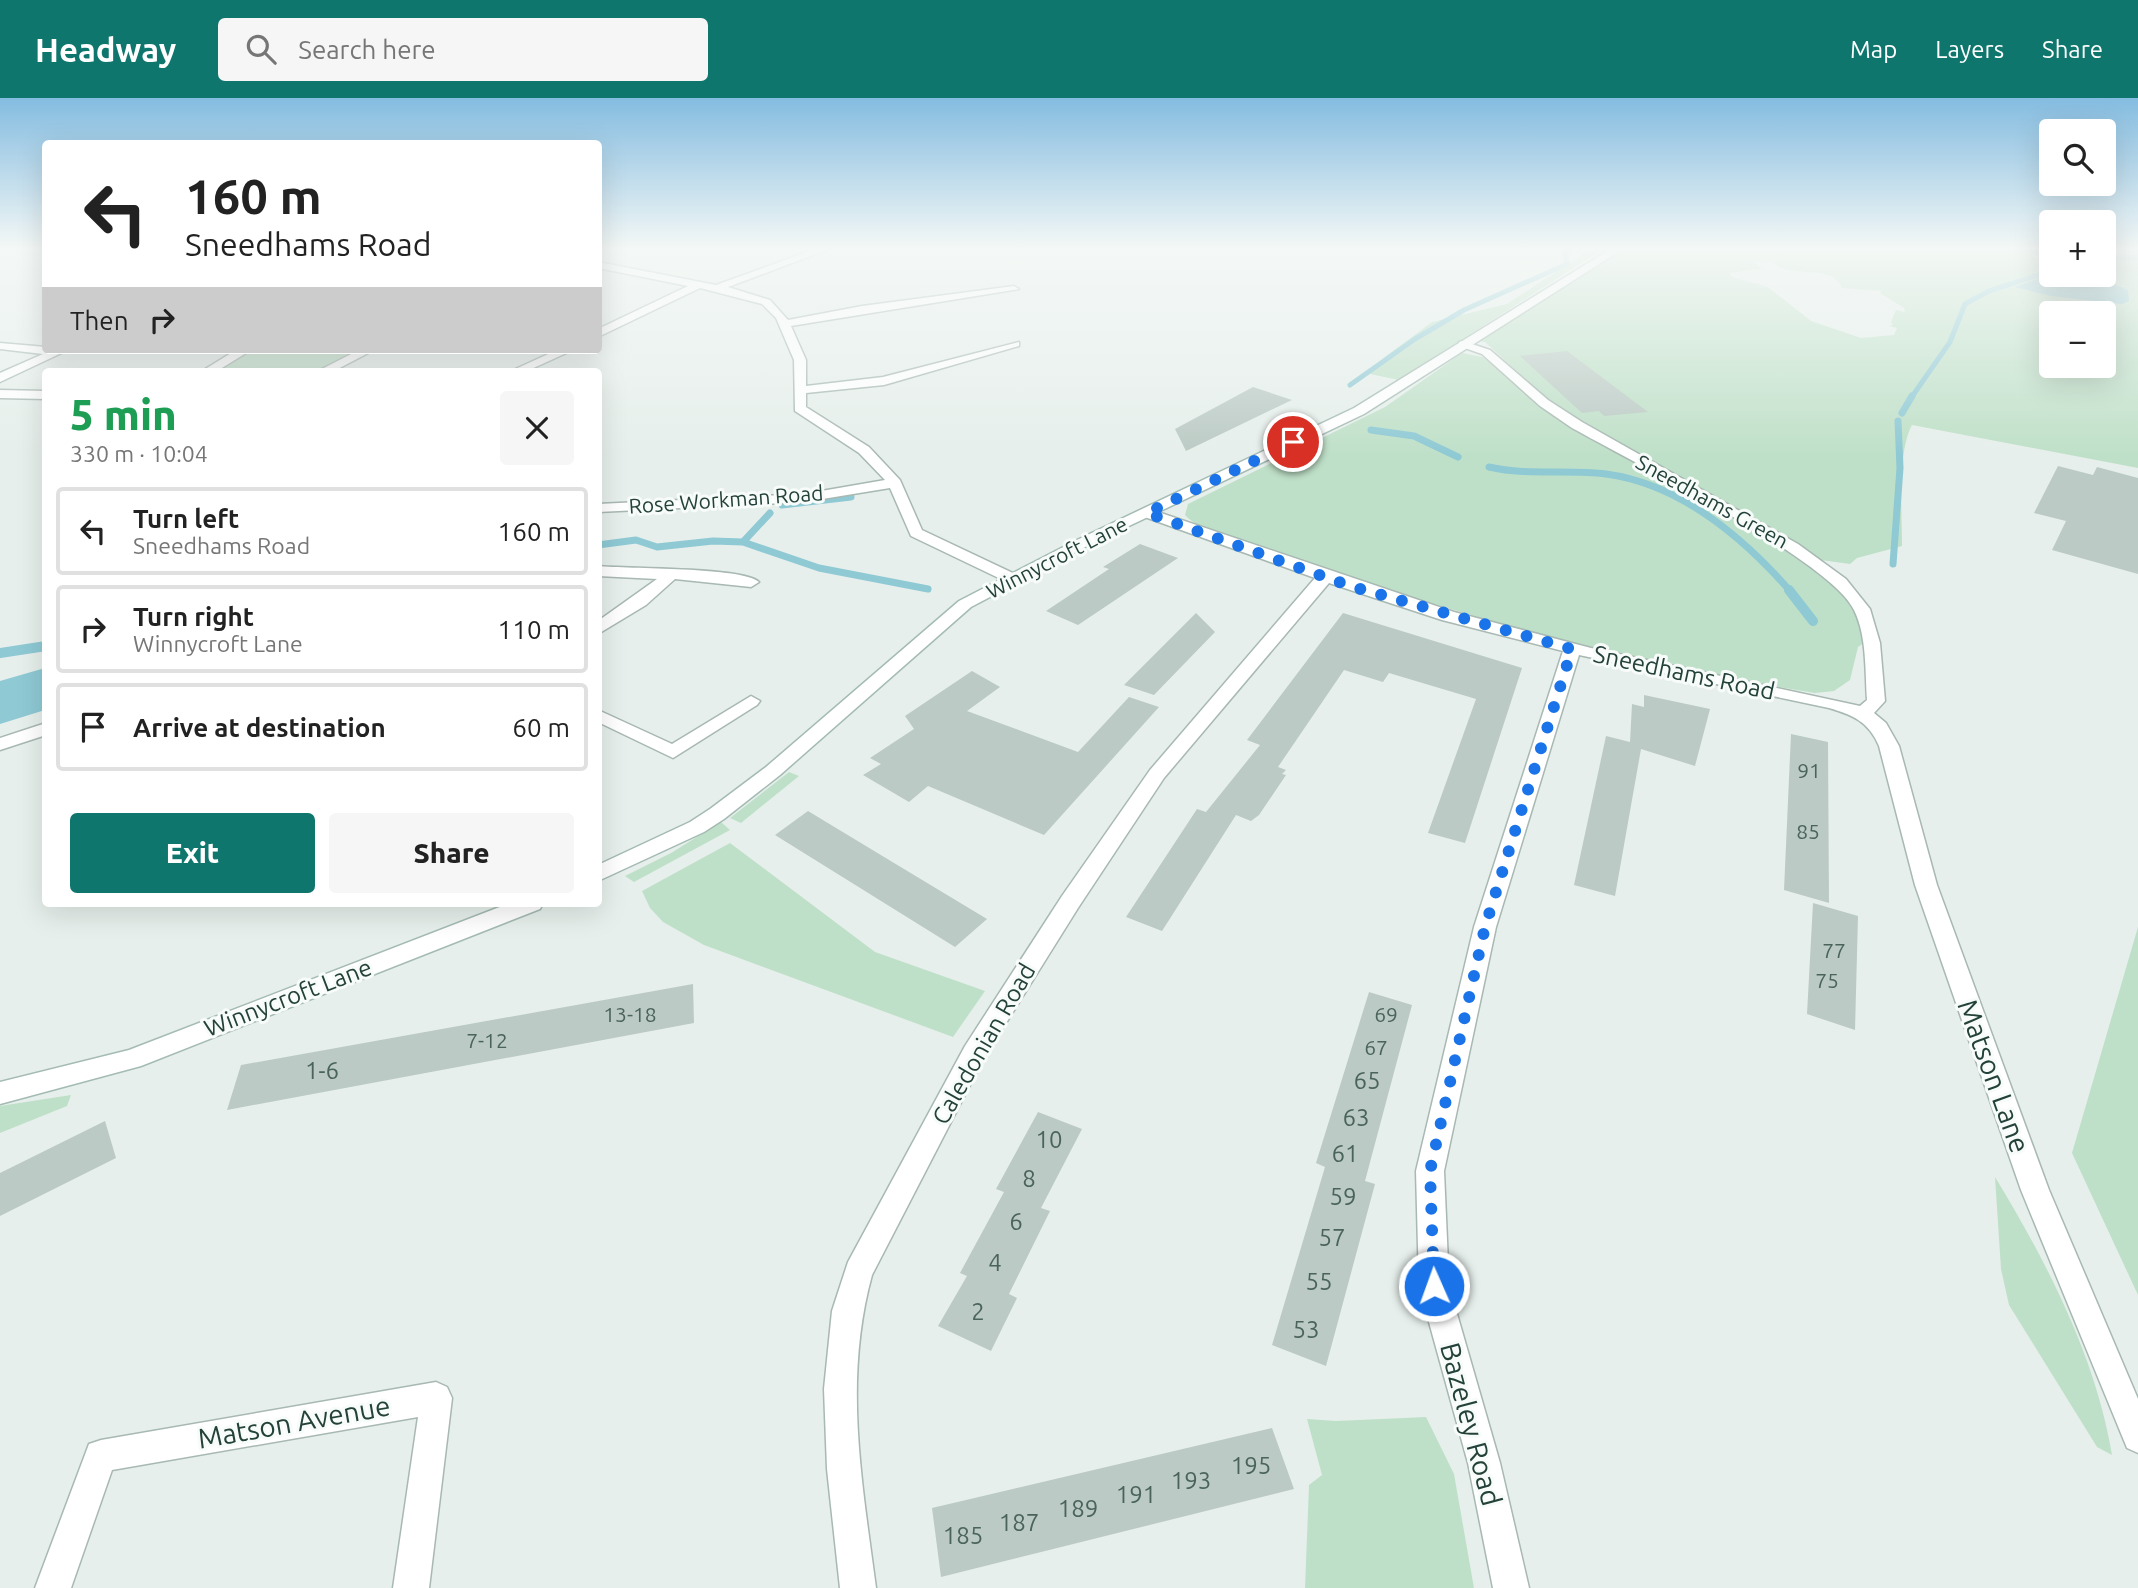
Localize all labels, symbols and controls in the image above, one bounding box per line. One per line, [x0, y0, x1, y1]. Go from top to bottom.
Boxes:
search box [218, 18, 708, 81]
icon: search [242, 30, 280, 68]
text: Headway [35, 31, 176, 68]
text: Search here [298, 35, 436, 64]
text: Map [1850, 36, 1897, 63]
text: Layers [1935, 36, 2004, 63]
text: Share [2042, 36, 2103, 63]
map controls [2039, 119, 2116, 378]
button: search [2039, 119, 2116, 196]
icon: left [70, 168, 161, 259]
text: 160 m [185, 168, 322, 223]
button: + [2039, 210, 2116, 287]
text: Sneedhams Road [185, 226, 431, 262]
icon: right [143, 301, 181, 339]
button: − [2039, 301, 2116, 378]
text: Then [70, 306, 129, 335]
text: 5 min [70, 391, 177, 438]
button: close [500, 391, 574, 465]
pin [1263, 412, 1323, 472]
icon: arrive [1274, 423, 1312, 461]
text: 330 m · 10:04 [70, 441, 208, 466]
street label: Sneedhams Green [1632, 449, 1793, 553]
street label: Rose Workman Road [628, 480, 824, 518]
text: Turn left [133, 504, 239, 533]
street label: Winnycroft Lane [982, 511, 1131, 603]
icon: left [74, 512, 112, 550]
text: 160 m [498, 517, 570, 546]
text: Sneedhams Road [133, 533, 310, 558]
text: Turn right [133, 602, 254, 631]
icon: right [74, 610, 112, 648]
text: 110 m [498, 615, 570, 644]
text: Winnycroft Lane [133, 631, 303, 656]
street label: Sneedhams Road [1591, 640, 1777, 705]
icon: arrive [74, 708, 112, 746]
text: Arrive at destination [133, 713, 386, 742]
text: 60 m [512, 713, 570, 742]
house number: 91 [1797, 758, 1821, 782]
button: Exit [70, 813, 315, 893]
button: Share [329, 813, 574, 893]
house number: 85 [1796, 819, 1820, 843]
house number: 77 [1822, 938, 1846, 962]
street label: Winnycroft Lane [200, 953, 375, 1042]
street label: Caledonian Road [927, 959, 1041, 1129]
house number: 75 [1815, 968, 1839, 992]
street label: Matson Lane [1952, 995, 2037, 1157]
house number: 13-18 [603, 1002, 657, 1026]
house number: 69 [1374, 1002, 1398, 1026]
house number: 7-12 [466, 1028, 508, 1052]
house number: 67 [1364, 1035, 1388, 1059]
house number: 1-6 [305, 1057, 339, 1084]
house number: 65 [1353, 1067, 1381, 1094]
house number: 63 [1342, 1104, 1370, 1131]
house number: 10 [1035, 1126, 1063, 1153]
house number: 61 [1331, 1140, 1359, 1167]
house number: 8 [1022, 1165, 1036, 1192]
house number: 59 [1329, 1183, 1357, 1210]
house number: 6 [1009, 1208, 1023, 1235]
house number: 57 [1318, 1224, 1346, 1251]
house number: 4 [988, 1249, 1002, 1276]
position arrow [1397, 1249, 1471, 1323]
house number: 55 [1305, 1268, 1333, 1295]
house number: 2 [971, 1298, 985, 1325]
house number: 53 [1292, 1316, 1320, 1343]
street label: Bazeley Road [1435, 1339, 1508, 1509]
street label: Matson Avenue [195, 1389, 393, 1454]
house number: 195 [1231, 1452, 1271, 1479]
house number: 193 [1171, 1467, 1211, 1494]
house number: 191 [1116, 1481, 1156, 1508]
house number: 189 [1058, 1495, 1098, 1522]
house number: 187 [999, 1509, 1039, 1536]
house number: 185 [943, 1522, 983, 1549]

